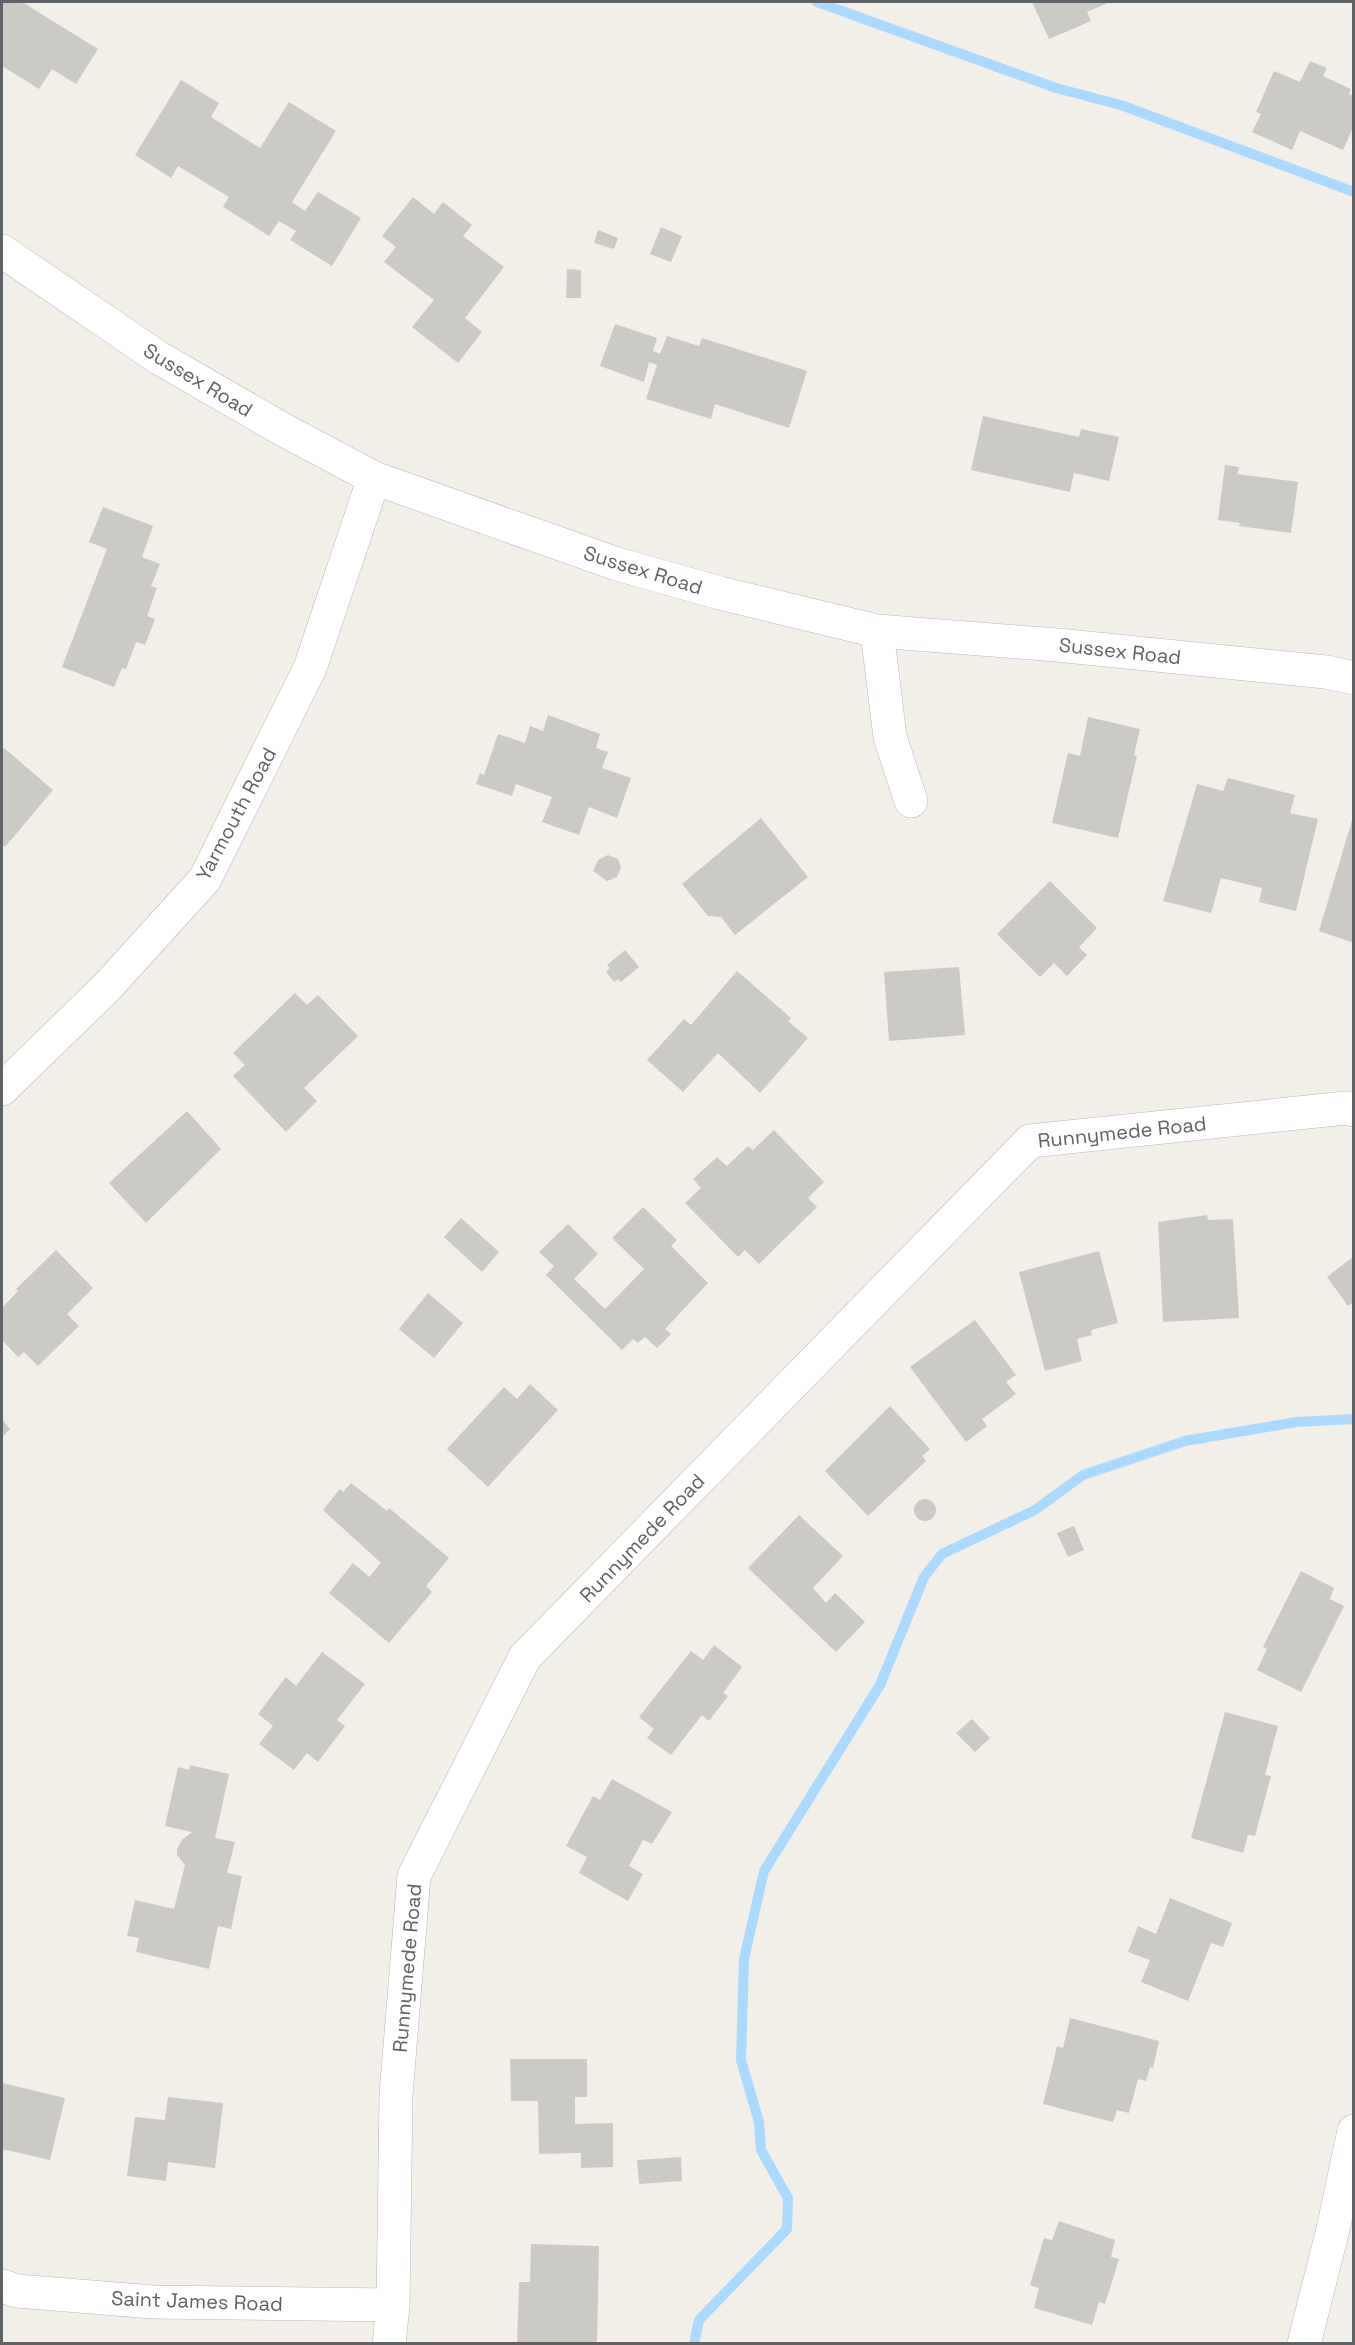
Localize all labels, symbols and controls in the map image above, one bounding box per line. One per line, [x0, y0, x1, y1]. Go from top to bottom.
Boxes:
street label: Sussex Road [139, 337, 257, 423]
street label: Sussex Road [580, 540, 706, 600]
street label: Sussex Road [1058, 632, 1182, 670]
street label: Yarmouth Road [190, 743, 282, 885]
street label: Runnymede Road [1036, 1110, 1208, 1154]
street label: Runnymede Road [574, 1468, 710, 1608]
street label: Runnymede Road [387, 1882, 427, 2054]
street label: Saint James Road [111, 2285, 283, 2317]

